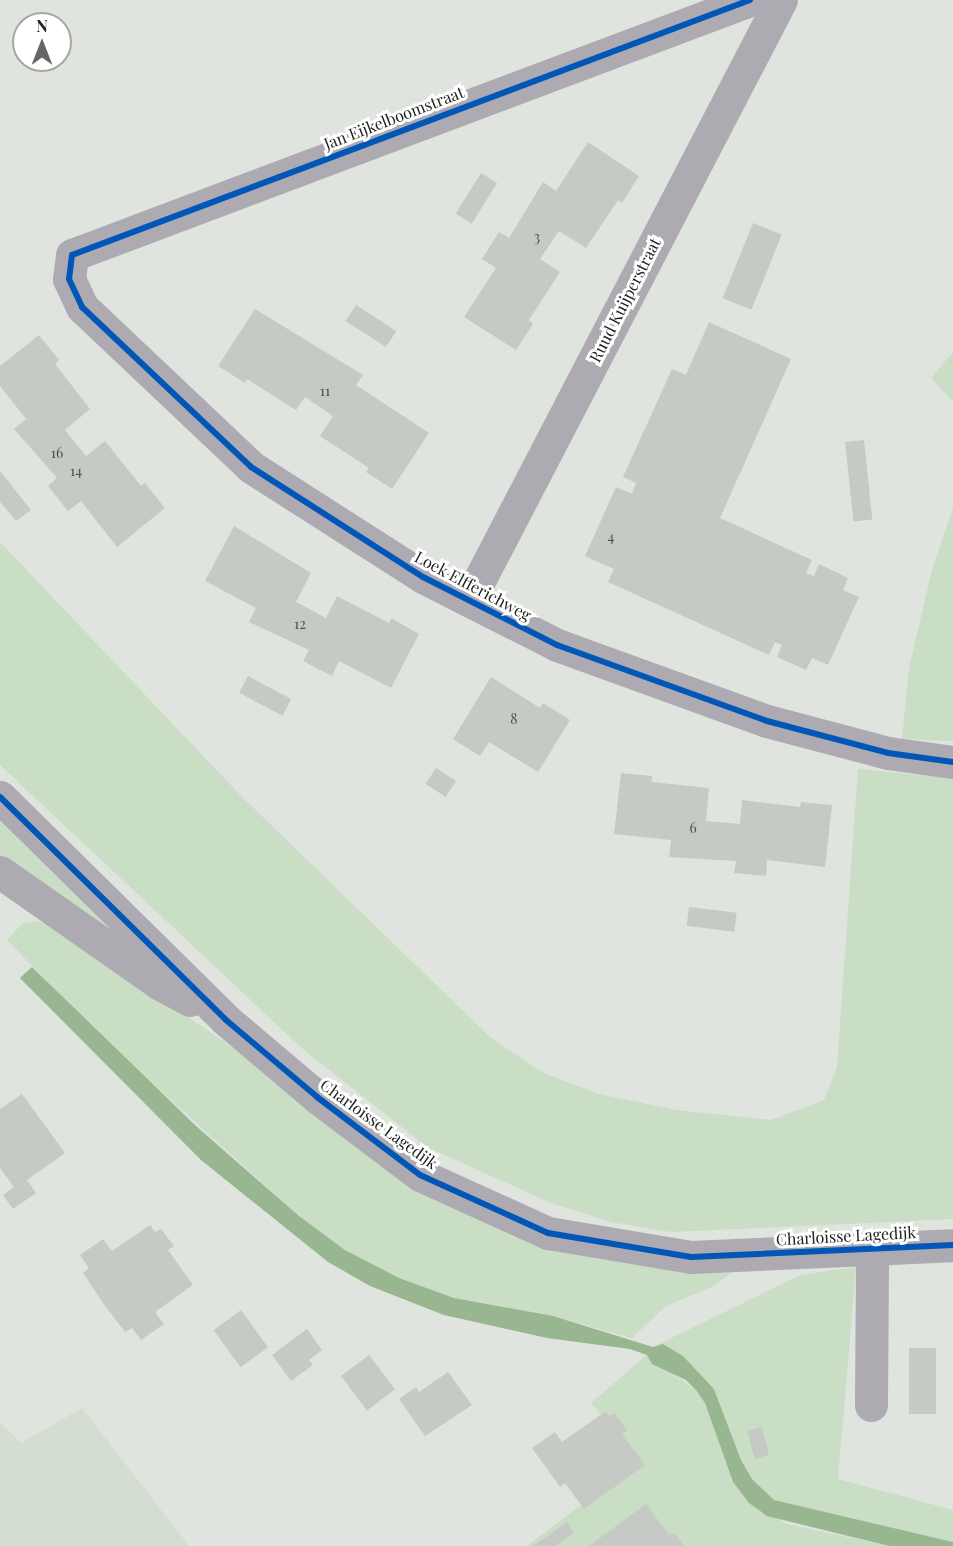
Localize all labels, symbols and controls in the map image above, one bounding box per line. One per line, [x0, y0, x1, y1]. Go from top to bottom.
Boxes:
north arrow [12, 12, 72, 72]
text: N [36, 15, 48, 36]
street label: Jan Eijkelboomstraat [321, 82, 467, 154]
house number: 3 [534, 229, 540, 245]
street label: Ruud Kuijperstraat [585, 235, 665, 365]
house number: 11 [320, 383, 330, 399]
house number: 16 [51, 445, 63, 461]
house number: 14 [70, 463, 82, 479]
house number: 4 [608, 529, 614, 545]
street label: Loek Elfferichweg [411, 547, 535, 625]
house number: 12 [294, 616, 306, 632]
house number: 8 [510, 711, 518, 727]
house number: 6 [689, 820, 697, 836]
street label: Charloisse Lagedijk [317, 1075, 441, 1173]
street label: Charloisse Lagedijk [775, 1223, 917, 1249]

